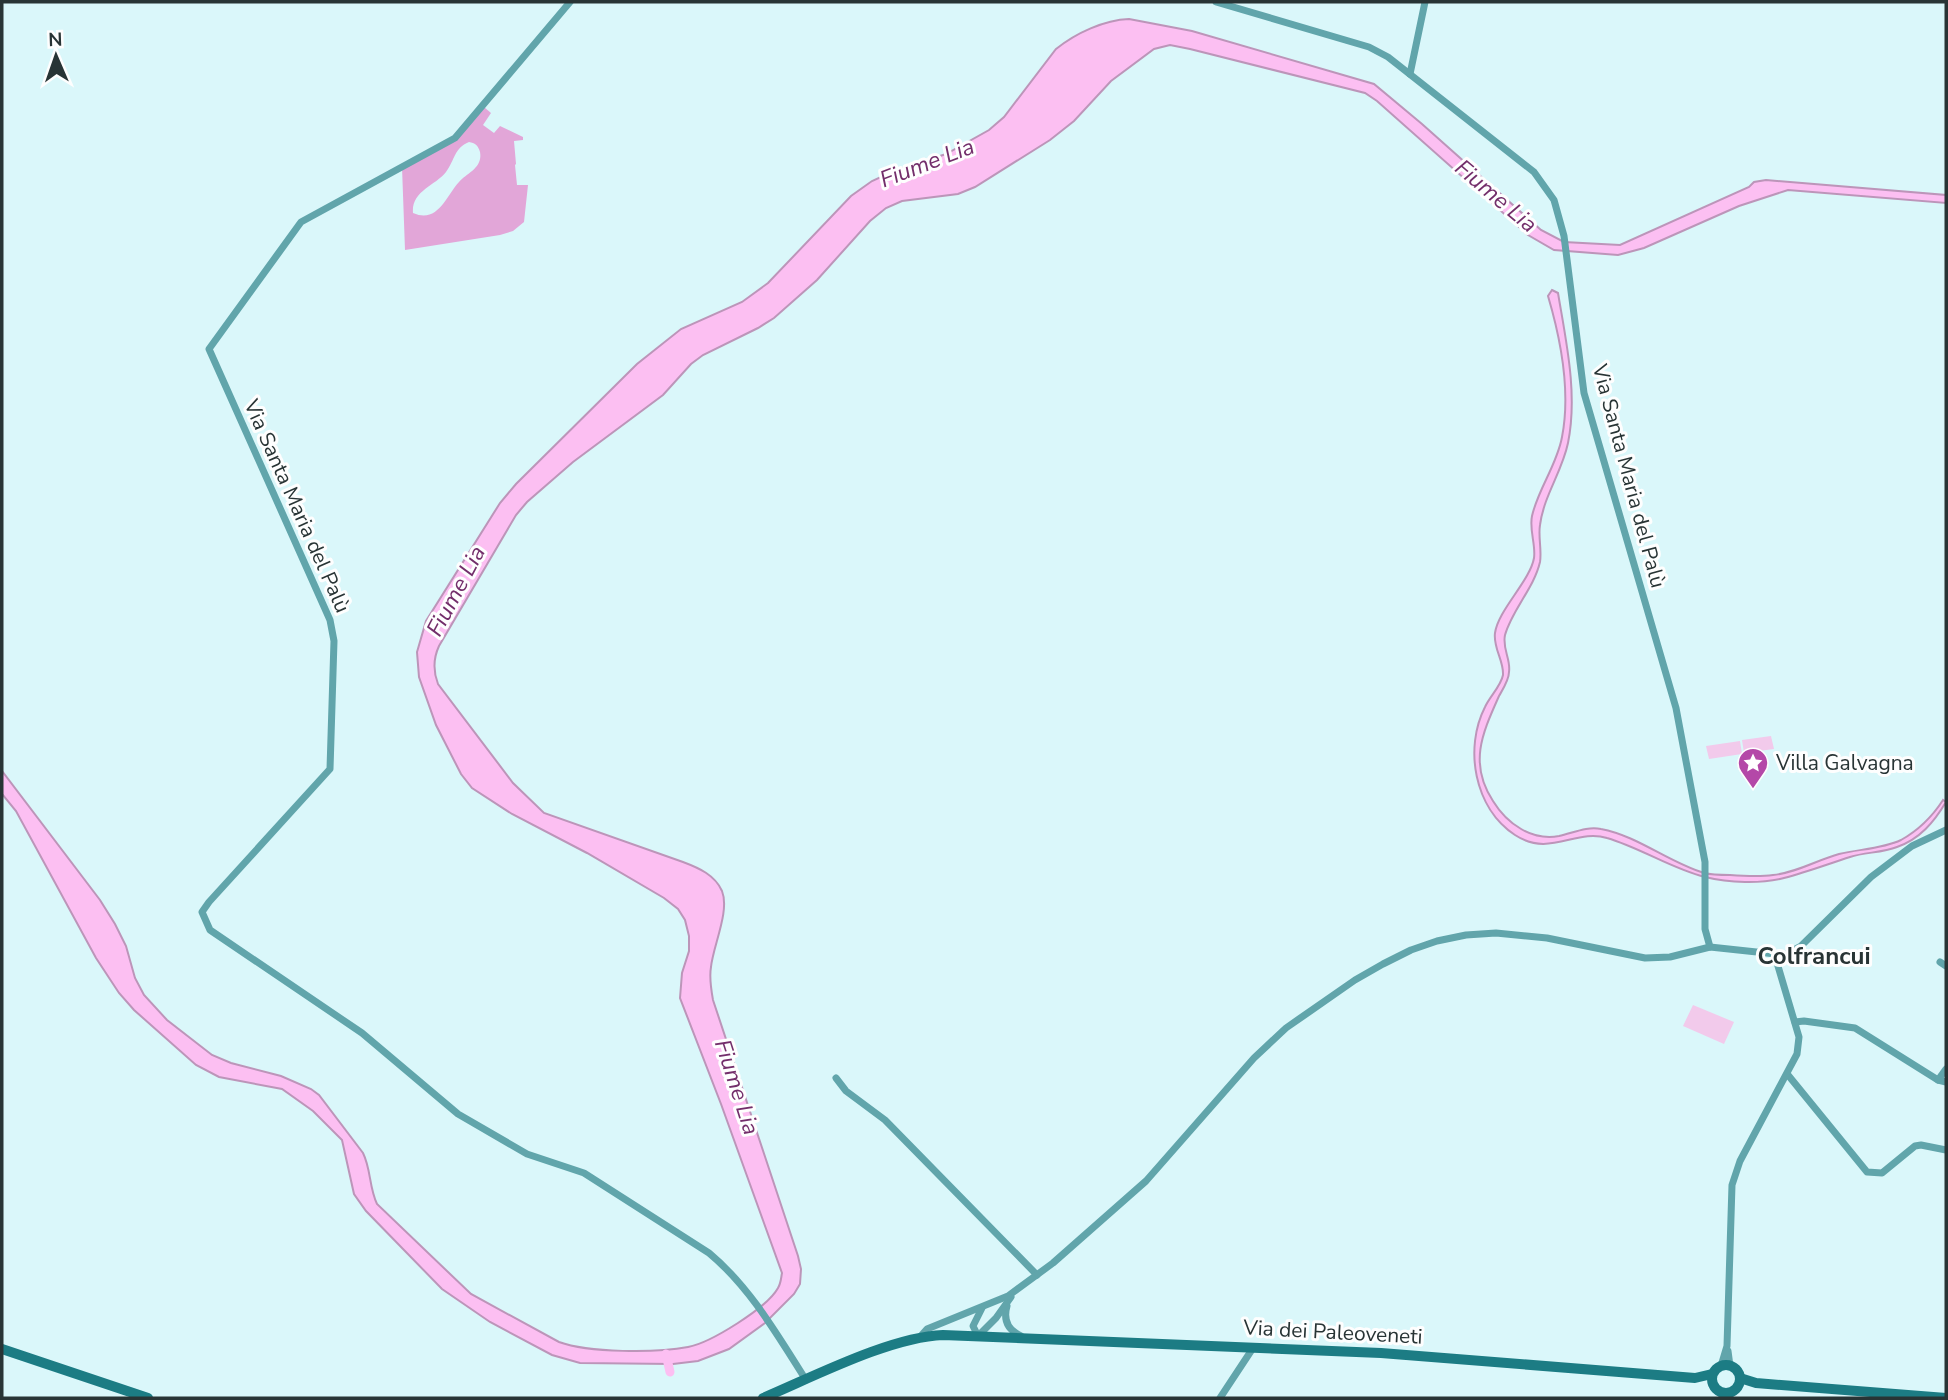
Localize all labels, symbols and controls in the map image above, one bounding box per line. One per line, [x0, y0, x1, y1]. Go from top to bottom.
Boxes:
north arrow [21, 21, 91, 91]
text: N [48, 27, 63, 53]
water label: Fiume Lia [875, 131, 979, 195]
water label: Fiume Lia [1448, 152, 1544, 240]
street label: Via Santa Maria del Palù [1585, 360, 1672, 591]
street label: Via Santa Maria del Palù [237, 394, 357, 617]
water label: Fiume Lia [419, 540, 493, 642]
place icon: Villa Galvagna [1736, 746, 1770, 790]
place label: Villa Galvagna [1775, 749, 1914, 777]
district label: Colfrancui [1757, 940, 1871, 972]
water label: Fiume Lia [707, 1035, 767, 1139]
street label: Via dei Paleoveneti [1242, 1313, 1423, 1351]

